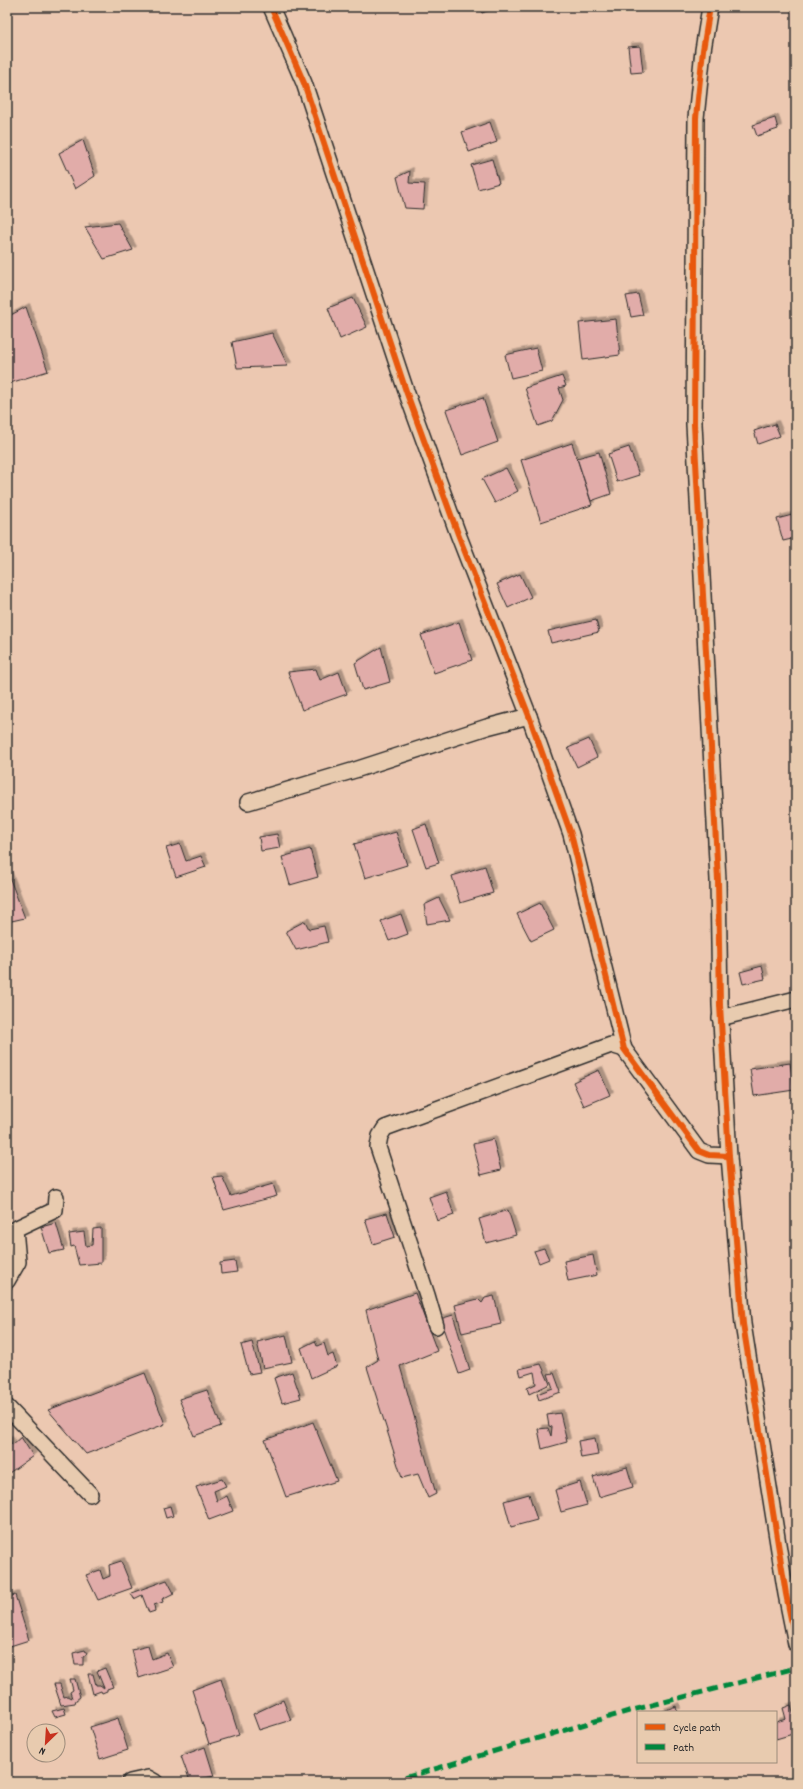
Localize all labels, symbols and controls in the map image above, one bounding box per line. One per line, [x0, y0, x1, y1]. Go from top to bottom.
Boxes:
legend [637, 1711, 777, 1763]
text: Cycle path [673, 1720, 721, 1737]
north arrow [26, 1723, 66, 1763]
text: Path [673, 1740, 694, 1757]
text: N [36, 1742, 48, 1759]

